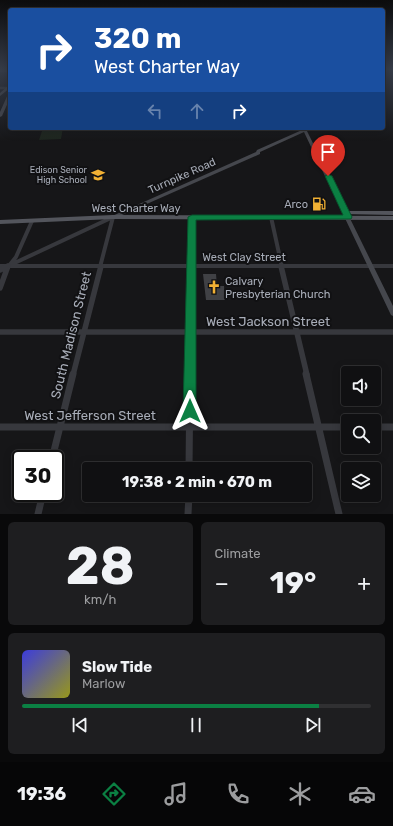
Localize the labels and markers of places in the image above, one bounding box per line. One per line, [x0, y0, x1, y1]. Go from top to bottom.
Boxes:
pin [311, 135, 345, 176]
place label: Edison Senior High School [30, 165, 88, 185]
school or university icon: Edison Senior High School [90, 167, 106, 183]
fuel station icon: Arco [311, 196, 327, 212]
place label: Arco [284, 198, 308, 211]
place label: Calvary Presbyterian Church [225, 275, 331, 301]
church icon: Calvary Presbyterian Church [206, 279, 222, 295]

